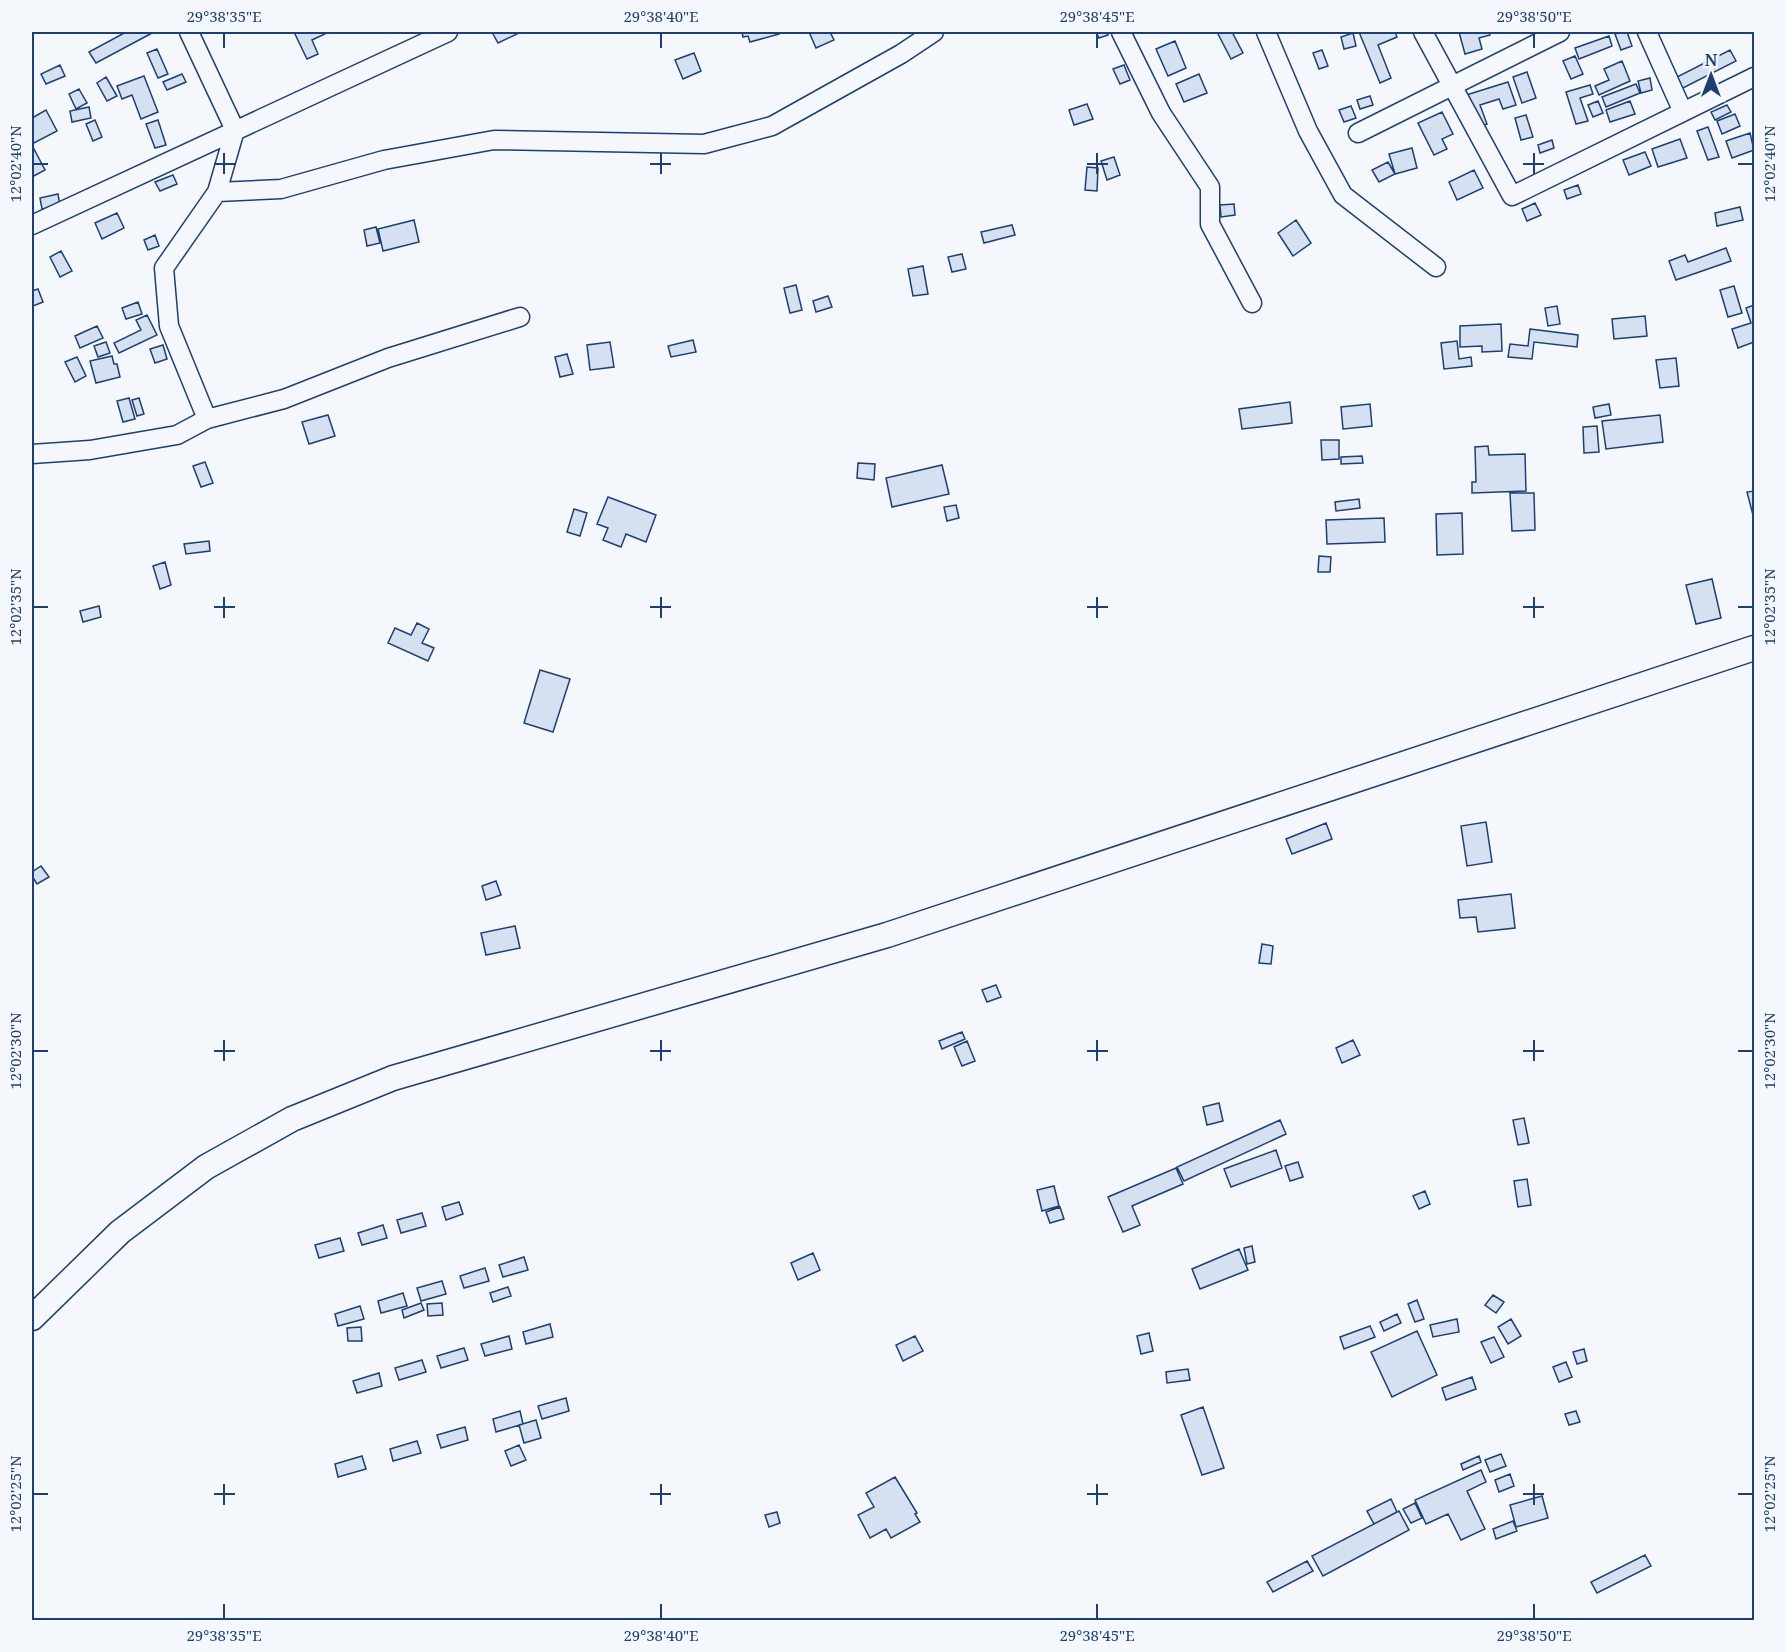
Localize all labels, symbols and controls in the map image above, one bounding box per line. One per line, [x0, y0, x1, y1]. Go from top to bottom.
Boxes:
text: 29°38'35"E [186, 6, 262, 26]
text: 29°38'40"E [623, 6, 699, 26]
text: 29°38'45"E [1059, 6, 1135, 26]
text: 29°38'50"E [1496, 6, 1572, 26]
north arrow [1681, 45, 1741, 105]
text: N [1705, 49, 1718, 71]
text: 12°02'40"N [5, 125, 25, 203]
text: 12°02'40"N [1759, 125, 1779, 203]
text: 12°02'35"N [5, 568, 25, 646]
text: 12°02'35"N [1759, 568, 1779, 646]
text: 12°02'30"N [5, 1012, 25, 1090]
text: 12°02'30"N [1759, 1012, 1779, 1090]
text: 12°02'25"N [5, 1455, 25, 1533]
text: 12°02'25"N [1759, 1455, 1779, 1533]
text: 29°38'35"E [186, 1625, 262, 1645]
text: 29°38'40"E [623, 1625, 699, 1645]
text: 29°38'45"E [1059, 1625, 1135, 1645]
text: 29°38'50"E [1496, 1625, 1572, 1645]

